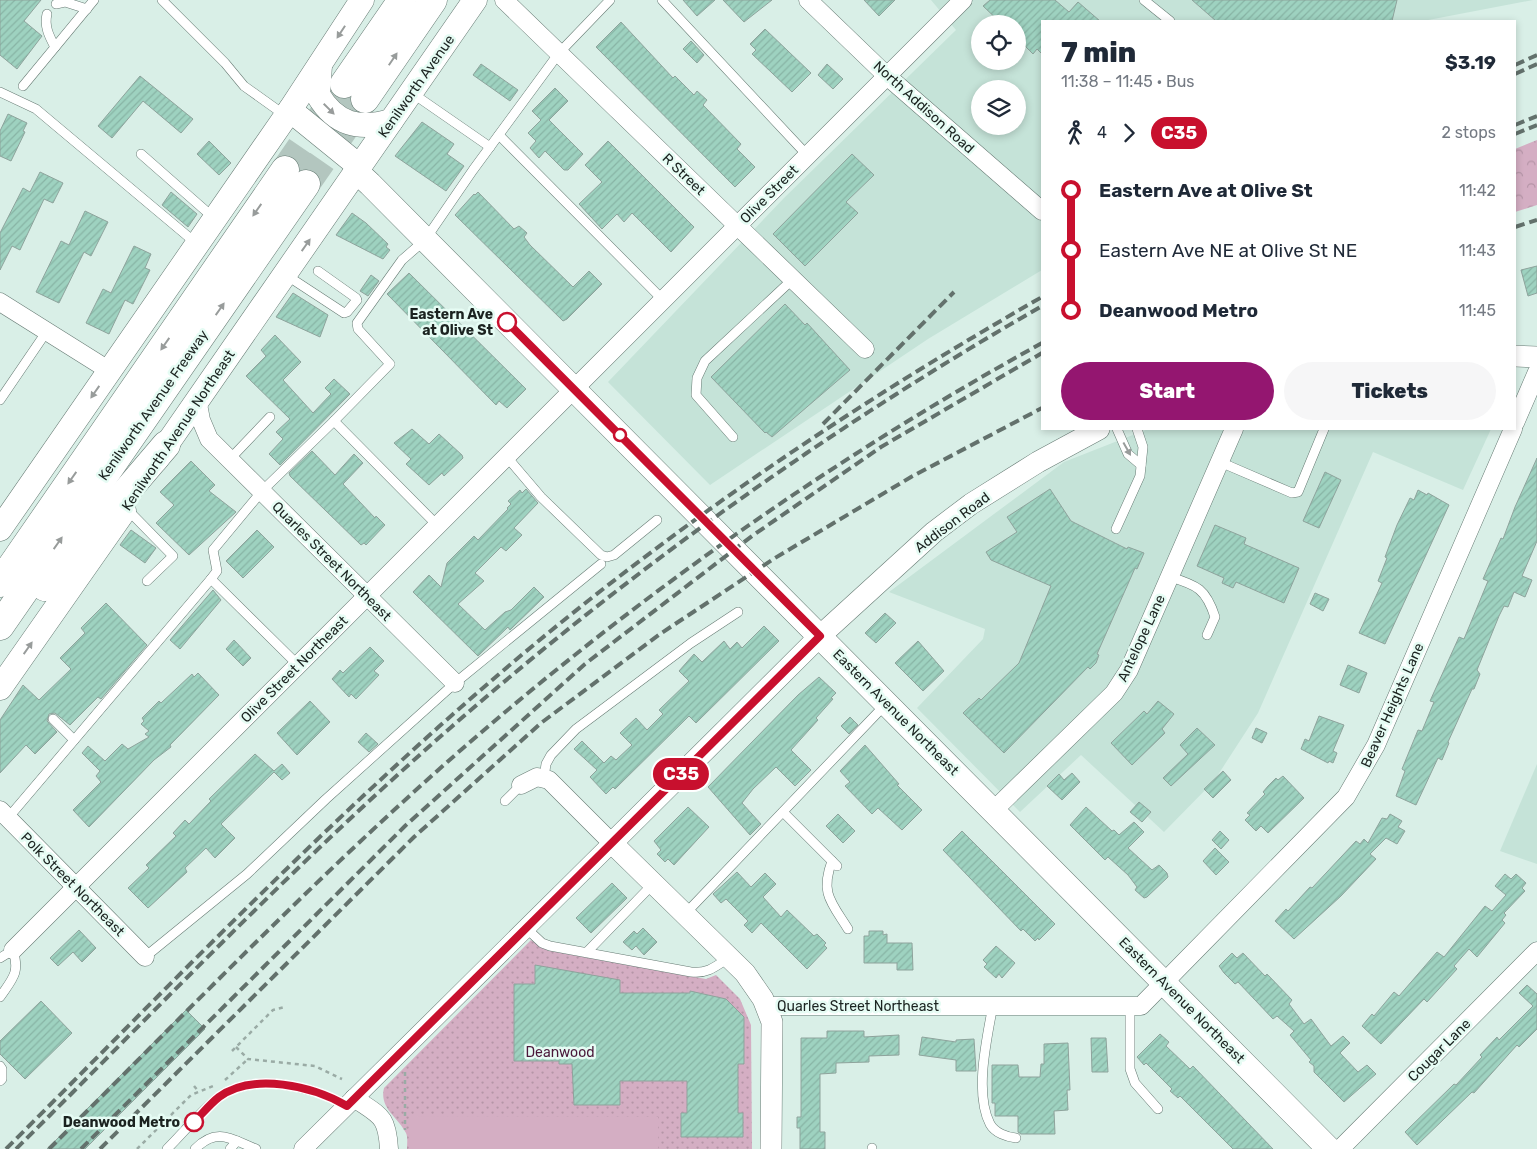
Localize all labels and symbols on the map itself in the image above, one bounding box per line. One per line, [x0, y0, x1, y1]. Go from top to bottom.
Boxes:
one-way arrow [336, 26, 346, 39]
street label: Kenilworth Avenue [375, 31, 458, 141]
one-way arrow [388, 52, 398, 66]
street label: North Addison Road [870, 58, 978, 157]
one-way arrow [323, 103, 335, 115]
street label: R Street [659, 150, 709, 199]
street label: Olive Street [737, 161, 802, 227]
one-way arrow [252, 203, 262, 217]
one-way arrow [301, 238, 311, 252]
one-way arrow [215, 302, 225, 316]
place label: Eastern Ave at Olive St [409, 306, 493, 339]
marker: Eastern Ave at Olive St [497, 312, 517, 332]
street label: Kenilworth Avenue Freeway [95, 326, 212, 484]
one-way arrow [160, 337, 170, 351]
street label: Kenilworth Avenue Northeast [118, 346, 239, 514]
one-way arrow [90, 385, 100, 399]
unlabelled marker [613, 428, 627, 442]
one-way arrow [1123, 441, 1131, 456]
one-way arrow [68, 471, 77, 484]
street label: Addison Road [911, 489, 993, 556]
street label: Quarles Street Northeast [268, 498, 395, 625]
one-way arrow [53, 536, 63, 550]
street label: Antelope Lane [1114, 592, 1169, 684]
street label: Olive Street Northeast [237, 612, 352, 726]
street label: Beaver Heights Lane [1357, 640, 1428, 770]
one-way arrow [23, 641, 33, 655]
street label: Eastern Avenue Northeast [829, 646, 963, 779]
line badge: C35 [652, 758, 710, 790]
street label: Polk Street Northeast [17, 829, 129, 940]
street label: Eastern Avenue Northeast [1115, 934, 1249, 1067]
street label: Quarles Street Northeast [777, 998, 939, 1015]
street label: Cougar Lane [1404, 1015, 1475, 1085]
park label: Deanwood [525, 1044, 595, 1061]
marker: Deanwood Metro [184, 1112, 204, 1132]
place label: Deanwood Metro [63, 1114, 180, 1131]

